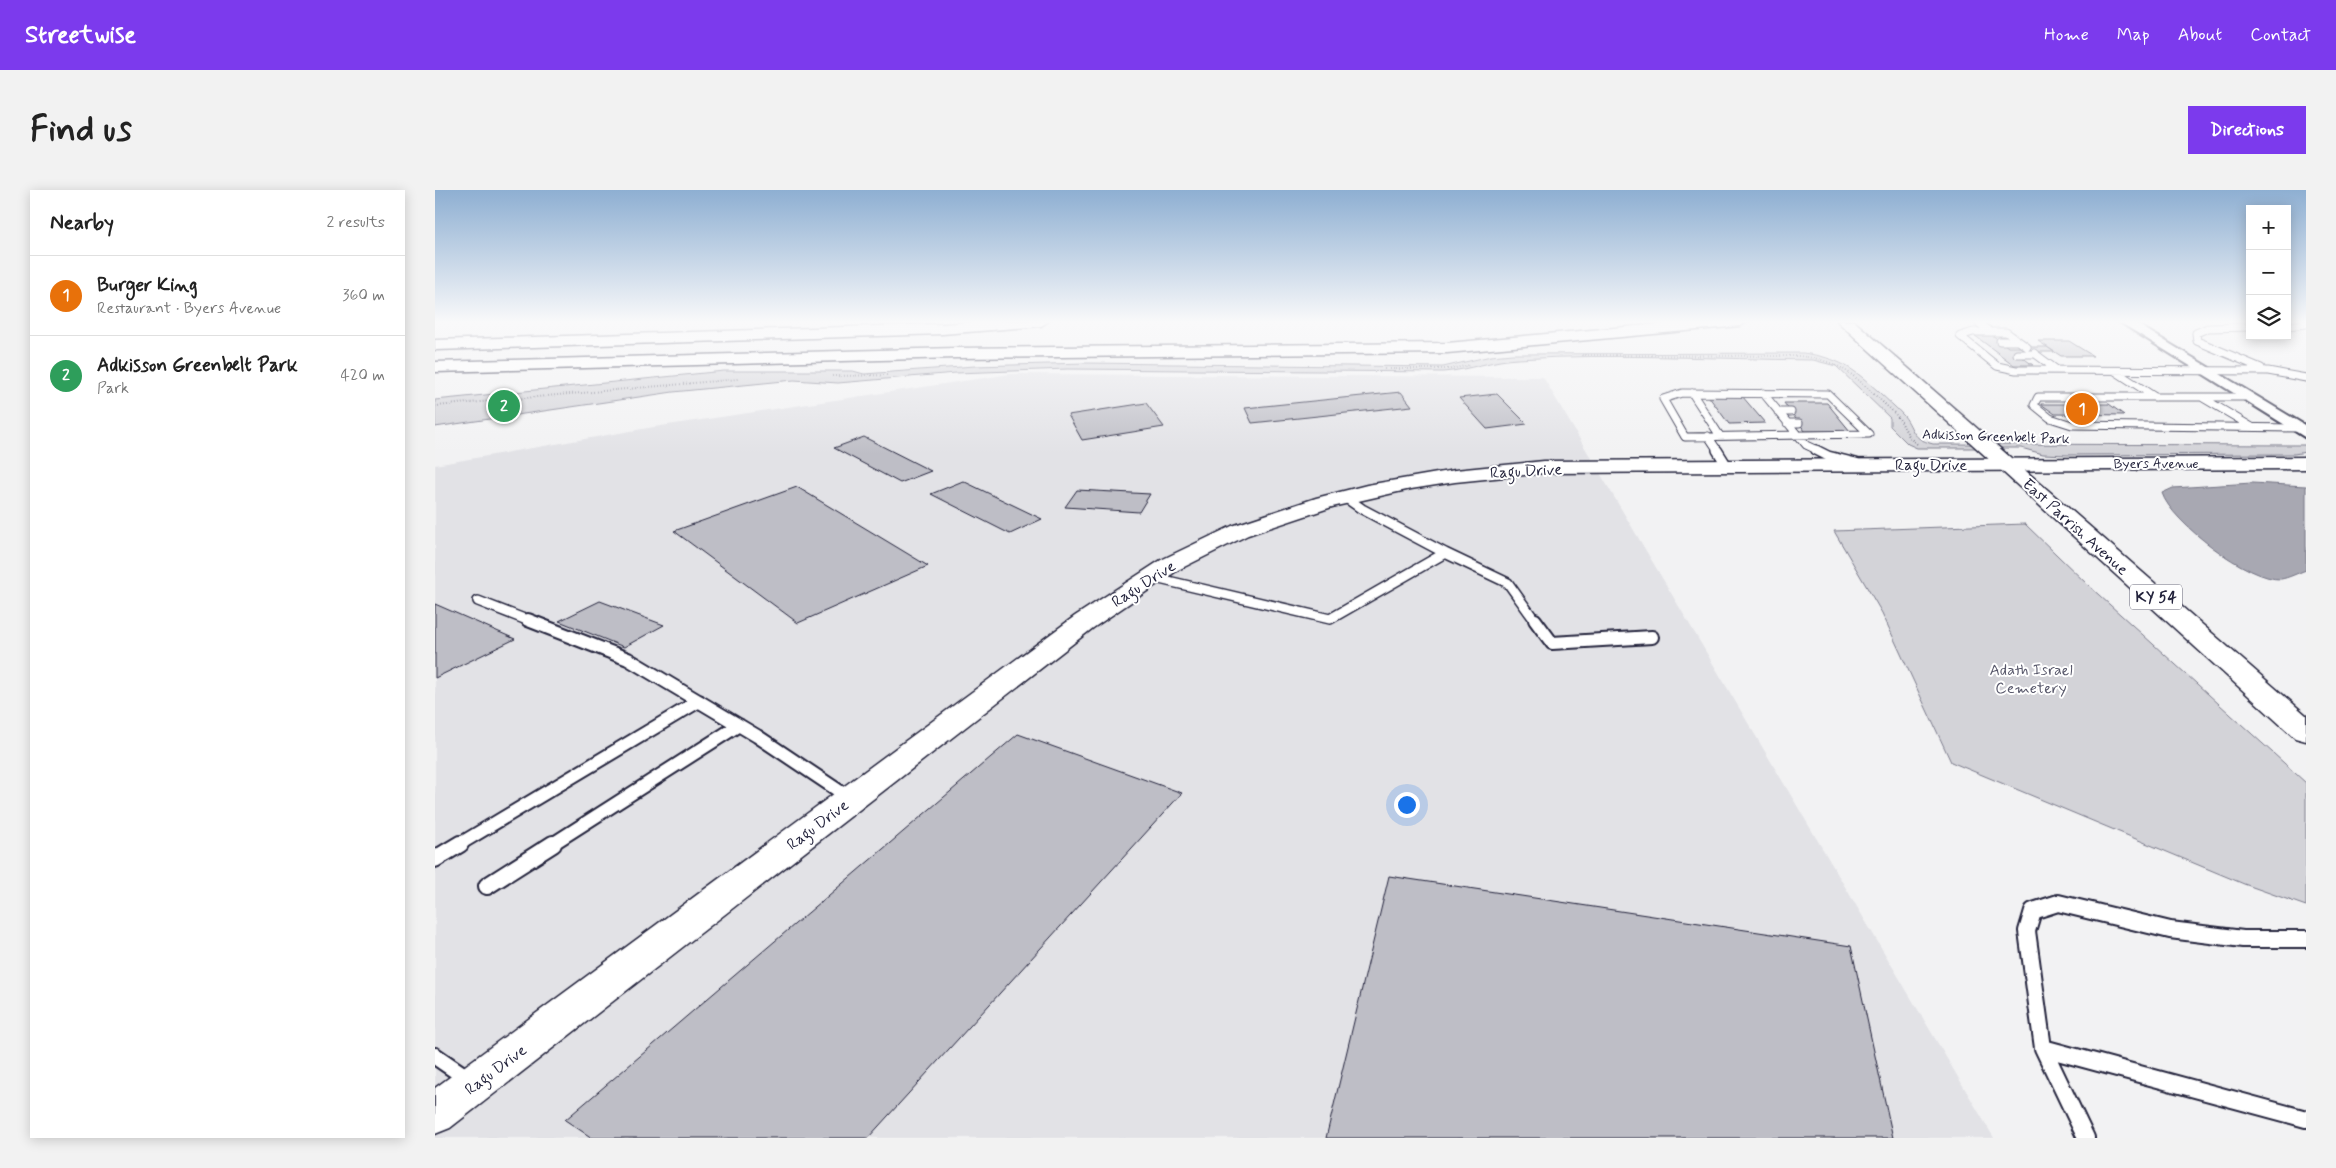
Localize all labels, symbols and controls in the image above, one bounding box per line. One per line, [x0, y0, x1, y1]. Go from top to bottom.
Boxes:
text: Streetwise [25, 20, 136, 51]
text: Home [2044, 23, 2089, 47]
text: Map [2117, 23, 2150, 47]
text: About [2178, 23, 2222, 47]
text: Contact [2250, 23, 2311, 47]
button: Directions [2188, 106, 2306, 154]
text: Find us [30, 107, 132, 153]
map controls [2246, 205, 2291, 340]
button: + [2246, 205, 2291, 250]
text: Nearby [50, 209, 114, 237]
text: 2 results [327, 212, 385, 233]
button: − [2246, 250, 2291, 295]
text: Burger King [97, 273, 198, 298]
text: 1 [62, 285, 70, 306]
text: 360 m [342, 285, 385, 306]
button: layers [2246, 295, 2291, 340]
text: Restaurant · Byers Avenue [97, 298, 281, 319]
text: Adkisson Greenbelt Park [97, 353, 298, 378]
text: 2 [62, 365, 70, 386]
text: 420 m [341, 365, 385, 386]
text: Park [97, 378, 129, 399]
pin: 2 [488, 387, 520, 425]
pin: 1 [2066, 390, 2098, 428]
street label: Adkisson Greenbelt Park [1922, 425, 2070, 449]
street label: Ragu Drive [1895, 455, 1967, 477]
street label: Byers Avenue [2113, 455, 2199, 473]
street label: Ragu Drive [1489, 459, 1563, 485]
street label: East Parrish Avenue [2018, 474, 2132, 580]
street label: Ragu Drive [1108, 556, 1180, 614]
road number: KY 54 [2130, 584, 2182, 610]
park label: Adath Israel Cemetery [1989, 660, 2073, 699]
your location [1394, 792, 1420, 818]
street label: Ragu Drive [783, 795, 854, 856]
street label: Ragu Drive [461, 1040, 532, 1101]

